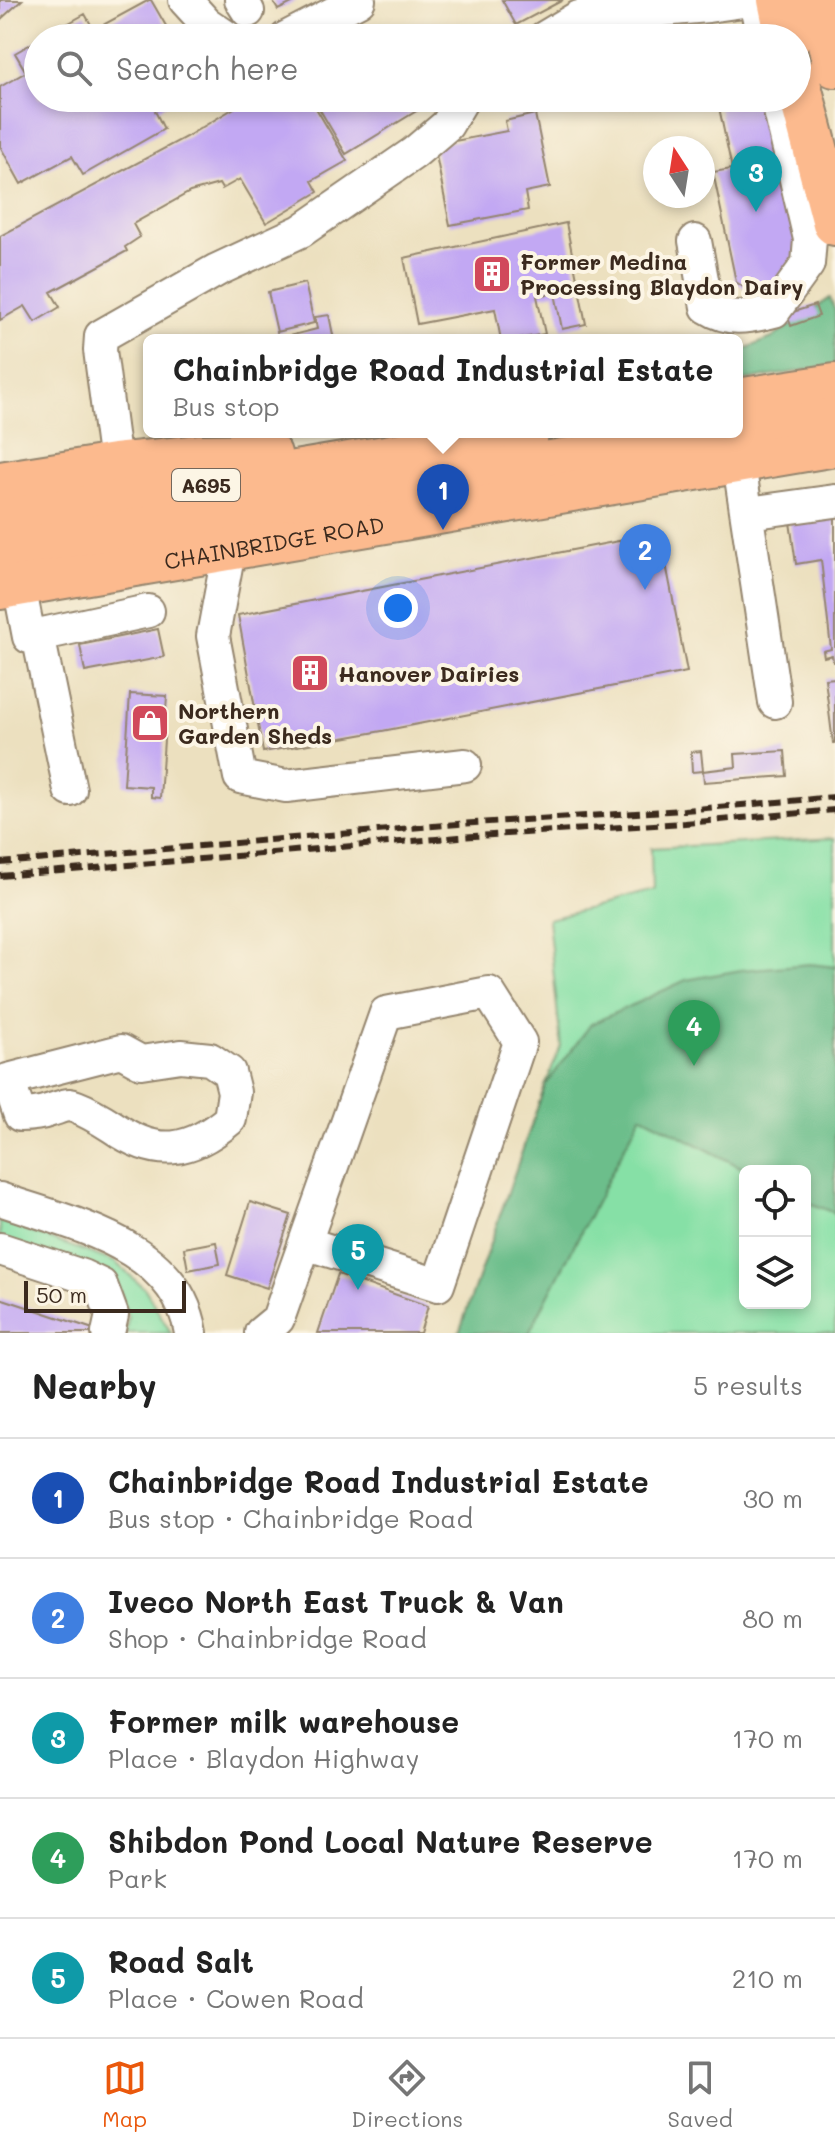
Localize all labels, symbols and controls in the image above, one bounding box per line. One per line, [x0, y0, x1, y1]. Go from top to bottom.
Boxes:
search box [24, 24, 811, 112]
icon: search [52, 46, 96, 90]
text: Search here [116, 48, 299, 88]
north arrow [643, 136, 715, 208]
pin: 3 [730, 146, 782, 212]
place label: Former Medina Processing Blaydon Dairy [520, 247, 804, 301]
building icon: Former Medina Processing Blaydon Dairy [471, 253, 513, 295]
popup [143, 334, 743, 438]
text: Chainbridge Road Industrial Estate [173, 349, 713, 389]
text: Bus stop [173, 389, 280, 423]
pin: 1 [417, 464, 469, 530]
road number: A695 [172, 469, 240, 501]
street label: CHAINBRIDGE ROAD [162, 509, 386, 575]
pin: 2 [619, 524, 671, 590]
your location [378, 588, 418, 628]
building icon: Hanover Dairies [289, 652, 331, 694]
place label: Hanover Dairies [338, 659, 519, 688]
place label: Northern Garden Sheds [178, 696, 332, 750]
shop icon: Northern Garden Sheds [129, 702, 171, 744]
pin: 4 [668, 1000, 720, 1066]
map controls [739, 1165, 811, 1309]
button: locate [739, 1165, 811, 1237]
pin: 5 [332, 1224, 384, 1290]
button: layers [739, 1237, 811, 1309]
scale bar [24, 1277, 186, 1313]
text: 50 m [36, 1280, 87, 1309]
text: Nearby [32, 1363, 157, 1408]
text: 5 results [693, 1368, 803, 1402]
text: Chainbridge Road Industrial Estate [108, 1461, 649, 1501]
text: 1 [52, 1481, 64, 1515]
text: 30 m [743, 1481, 803, 1515]
text: Bus stop · Chainbridge Road [108, 1501, 473, 1535]
text: Iveco North East Truck & Van [108, 1581, 564, 1621]
text: 2 [51, 1601, 65, 1635]
text: 80 m [742, 1601, 803, 1635]
text: Shop · Chainbridge Road [108, 1621, 427, 1655]
text: Former milk warehouse [108, 1701, 459, 1741]
text: 3 [50, 1721, 66, 1755]
text: 170 m [732, 1721, 803, 1755]
text: Place · Blaydon Highway [108, 1741, 419, 1775]
text: Shibdon Pond Local Nature Reserve [108, 1821, 653, 1861]
text: 4 [50, 1841, 66, 1875]
text: 170 m [732, 1841, 803, 1875]
text: Park [108, 1861, 167, 1895]
text: Road Salt [108, 1941, 254, 1981]
text: 5 [50, 1961, 66, 1995]
text: 210 m [732, 1961, 803, 1995]
text: Place · Cowen Road [108, 1981, 364, 2015]
tab: Map [102, 2056, 147, 2133]
tab: Directions [351, 2056, 463, 2133]
tab: Saved [668, 2056, 733, 2133]

